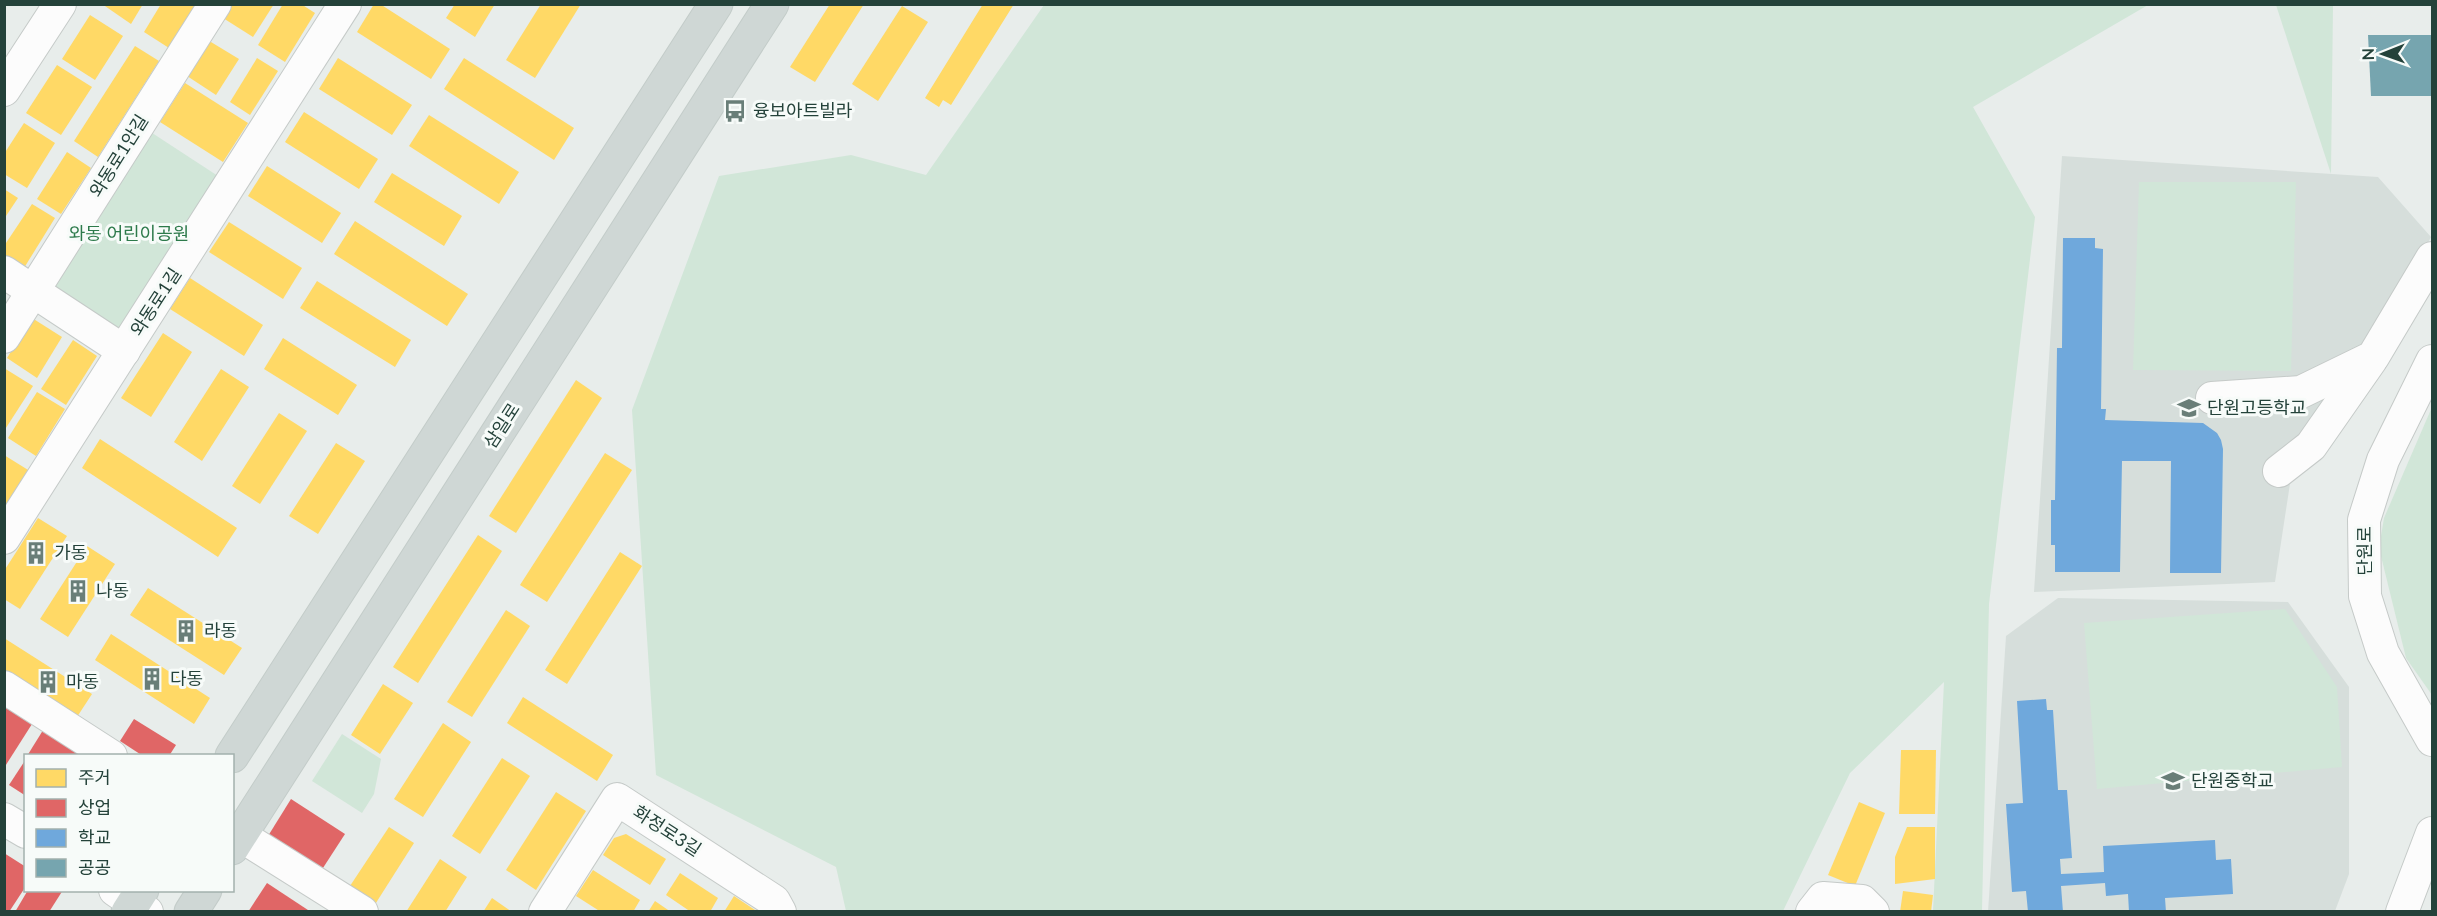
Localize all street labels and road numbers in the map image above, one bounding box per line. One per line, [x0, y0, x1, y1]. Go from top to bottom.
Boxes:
street label: 와동로1안길 [84, 110, 152, 201]
street label: 와동로1길 [125, 263, 185, 340]
street label: 삼일로 [478, 399, 524, 452]
street label: 단원로 [2353, 526, 2375, 576]
street label: 화정로3길 [629, 800, 706, 860]

